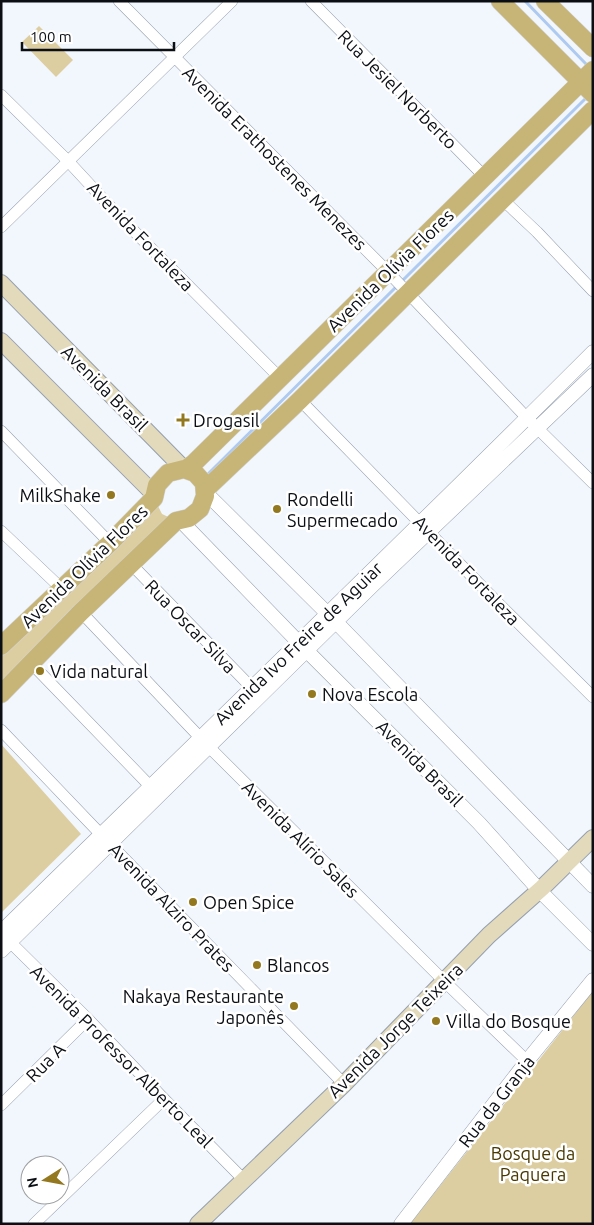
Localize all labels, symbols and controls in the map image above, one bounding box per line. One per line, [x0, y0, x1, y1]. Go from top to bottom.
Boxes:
scale bar [22, 20, 175, 52]
street label: Rua Jesiel Norberto [334, 25, 462, 153]
text: 100 m [30, 28, 72, 45]
street label: Avenida Erathostenes Menezes [179, 62, 371, 254]
street label: Avenida Fortaleza [84, 177, 198, 295]
street label: Avenida Olívia Flores [323, 204, 457, 335]
street label: Avenida Brasil [58, 341, 152, 435]
place label: Drogasil [193, 410, 260, 430]
marker: Drogasil [177, 414, 189, 426]
place label: MilkShake [19, 485, 101, 505]
marker: MilkShake [105, 489, 117, 501]
place label: Rondelli Supermecado [287, 489, 398, 530]
street label: Avenida Olívia Flores [17, 500, 151, 631]
marker: Rondelli Supermecado [271, 503, 283, 515]
street label: Avenida Fortaleza [410, 511, 524, 629]
street label: Avenida Ivo Freire de Aguiar [210, 557, 386, 728]
street label: Rua Oscar Silva [142, 575, 240, 677]
place label: Vida natural [50, 661, 148, 681]
marker: Vida natural [34, 665, 46, 677]
place label: Nova Escola [322, 684, 418, 704]
marker: Nova Escola [306, 688, 318, 700]
street label: Avenida Brasil [373, 716, 467, 810]
street label: Avenida Alírio Sales [239, 777, 364, 902]
street label: Avenida Alziro Prates [105, 839, 239, 976]
place label: Open Spice [203, 892, 294, 912]
marker: Open Spice [187, 896, 199, 908]
place label: Blancos [267, 955, 330, 975]
marker: Blancos [251, 959, 263, 971]
street label: Avenida Jorge Teixeira [324, 959, 466, 1101]
street label: Avenida Professor Alberto Leal [27, 961, 217, 1151]
place label: Nakaya Restaurante Japonês [123, 986, 284, 1027]
marker: Nakaya Restaurante Japonês [288, 1000, 300, 1012]
place label: Villa do Bosque [446, 1011, 571, 1031]
marker: Villa do Bosque [430, 1015, 442, 1027]
street label: Rua A [21, 1038, 69, 1086]
street label: Rua da Granja [454, 1051, 538, 1151]
park label: Bosque da Paquera [491, 1143, 575, 1184]
north arrow [20, 1155, 70, 1205]
text: N [23, 1176, 41, 1189]

